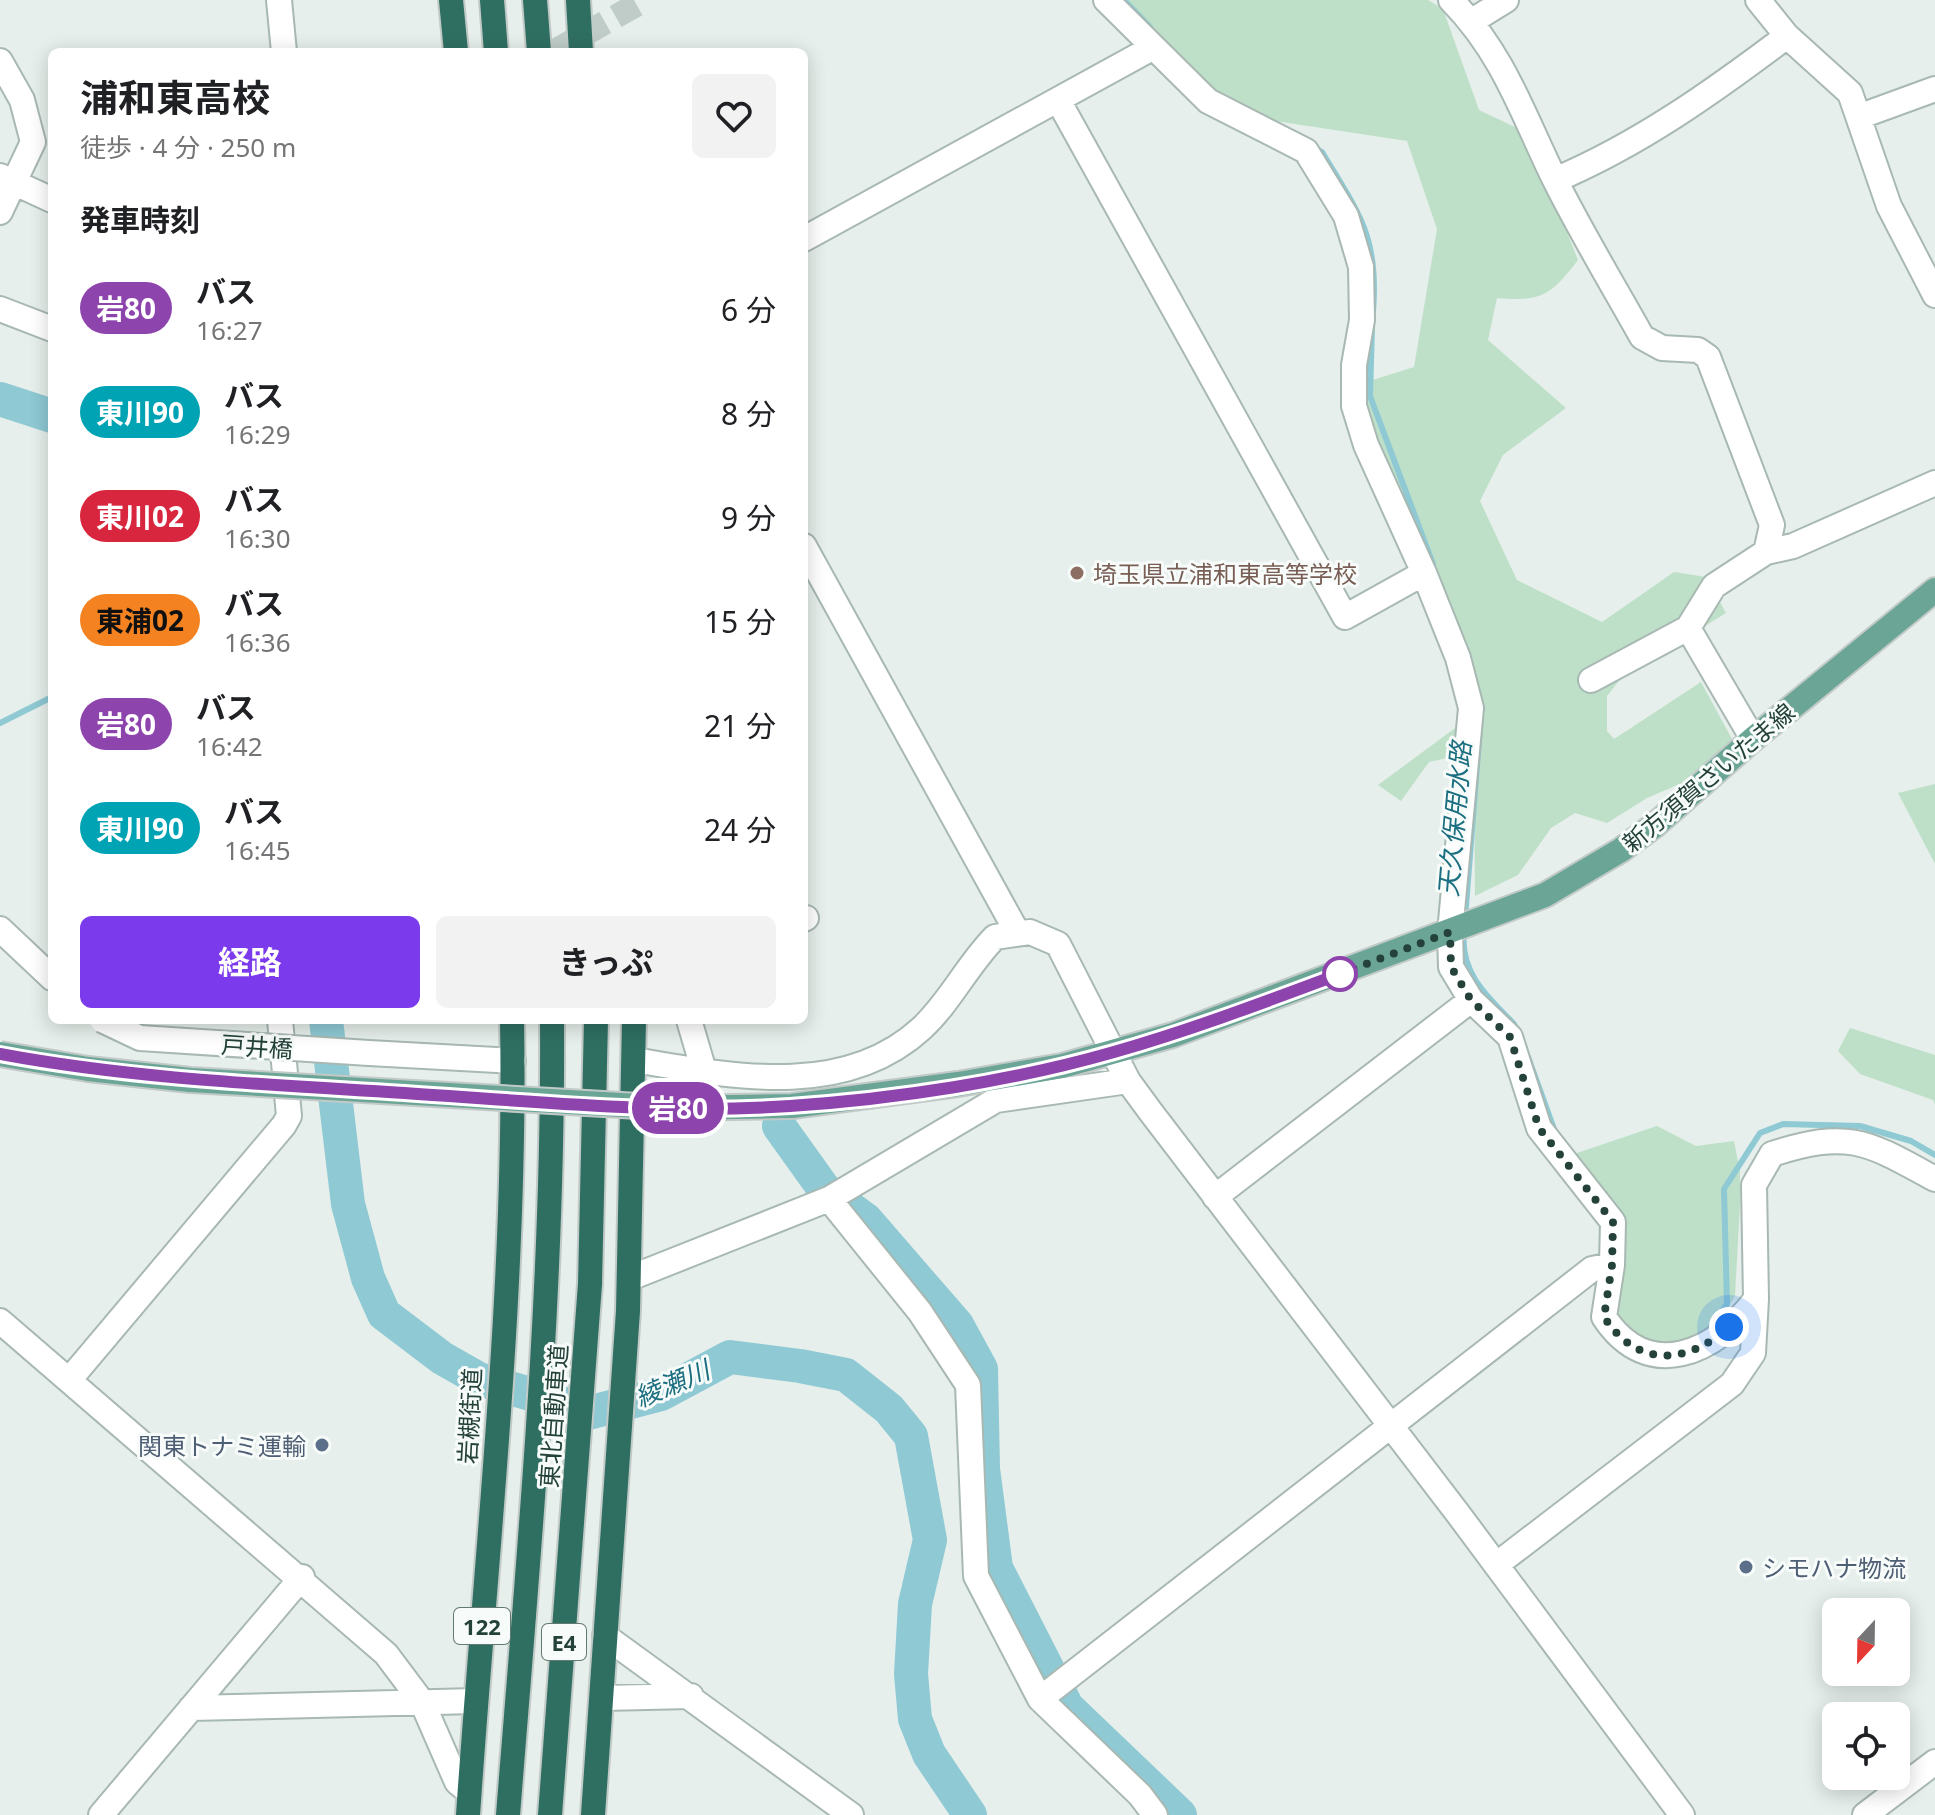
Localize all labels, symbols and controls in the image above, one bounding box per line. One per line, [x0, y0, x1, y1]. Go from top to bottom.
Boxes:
text: 浦和東高校 [80, 71, 270, 123]
button: heart [692, 74, 776, 158]
text: 徒歩 · 4 分 · 250 m [80, 129, 296, 165]
text: 発車時刻 [80, 199, 200, 240]
text: バス [196, 271, 256, 312]
text: 岩80 [96, 289, 156, 327]
text: 6 分 [721, 289, 776, 330]
text: 16:27 [196, 312, 263, 348]
text: バス [224, 375, 284, 416]
text: 東川90 [96, 393, 184, 431]
text: 8 分 [721, 393, 776, 434]
text: 16:29 [224, 416, 291, 452]
text: バス [224, 479, 284, 520]
text: 東川02 [96, 497, 184, 535]
text: 9 分 [721, 497, 776, 538]
text: 16:30 [224, 520, 291, 556]
place label: 埼玉県立浦和東高等学校 [1093, 557, 1357, 590]
marker: 埼玉県立浦和東高等学校 [1068, 564, 1086, 582]
text: バス [224, 583, 284, 624]
text: 東浦02 [96, 601, 184, 639]
text: 15 分 [704, 601, 776, 642]
text: 16:36 [224, 624, 291, 660]
text: バス [196, 687, 256, 728]
street label: 新方須賀さいたま線 [1615, 695, 1801, 859]
text: 岩80 [96, 705, 156, 743]
text: 21 分 [704, 705, 776, 746]
text: 16:42 [196, 728, 263, 764]
water label: 天久保用水路 [1429, 738, 1479, 898]
text: バス [224, 791, 284, 832]
text: 東川90 [96, 809, 184, 847]
text: 24 分 [704, 809, 776, 850]
text: 16:45 [224, 832, 291, 868]
button: 経路 [80, 916, 420, 1008]
button: きっぷ [436, 916, 776, 1008]
unlabelled marker [1323, 957, 1357, 991]
street label: 戸井橋 [220, 1027, 294, 1065]
line badge: 岩80 [632, 1082, 724, 1134]
text: 岩80 [648, 1089, 708, 1127]
your location [1709, 1307, 1749, 1347]
street label: 東北自動車道 [532, 1343, 574, 1489]
water label: 綾瀬川 [629, 1350, 718, 1415]
street label: 岩槻街道 [450, 1367, 488, 1465]
place label: 関東トナミ運輸 [138, 1429, 306, 1462]
marker: 関東トナミ運輸 [313, 1436, 331, 1454]
place label: シモハナ物流 [1762, 1551, 1906, 1584]
marker: シモハナ物流 [1737, 1558, 1755, 1576]
north arrow [1822, 1598, 1910, 1686]
map controls [1822, 1598, 1910, 1790]
road number: 122 [454, 1608, 510, 1644]
road number: E4 [542, 1624, 586, 1660]
button: locate [1822, 1702, 1910, 1790]

